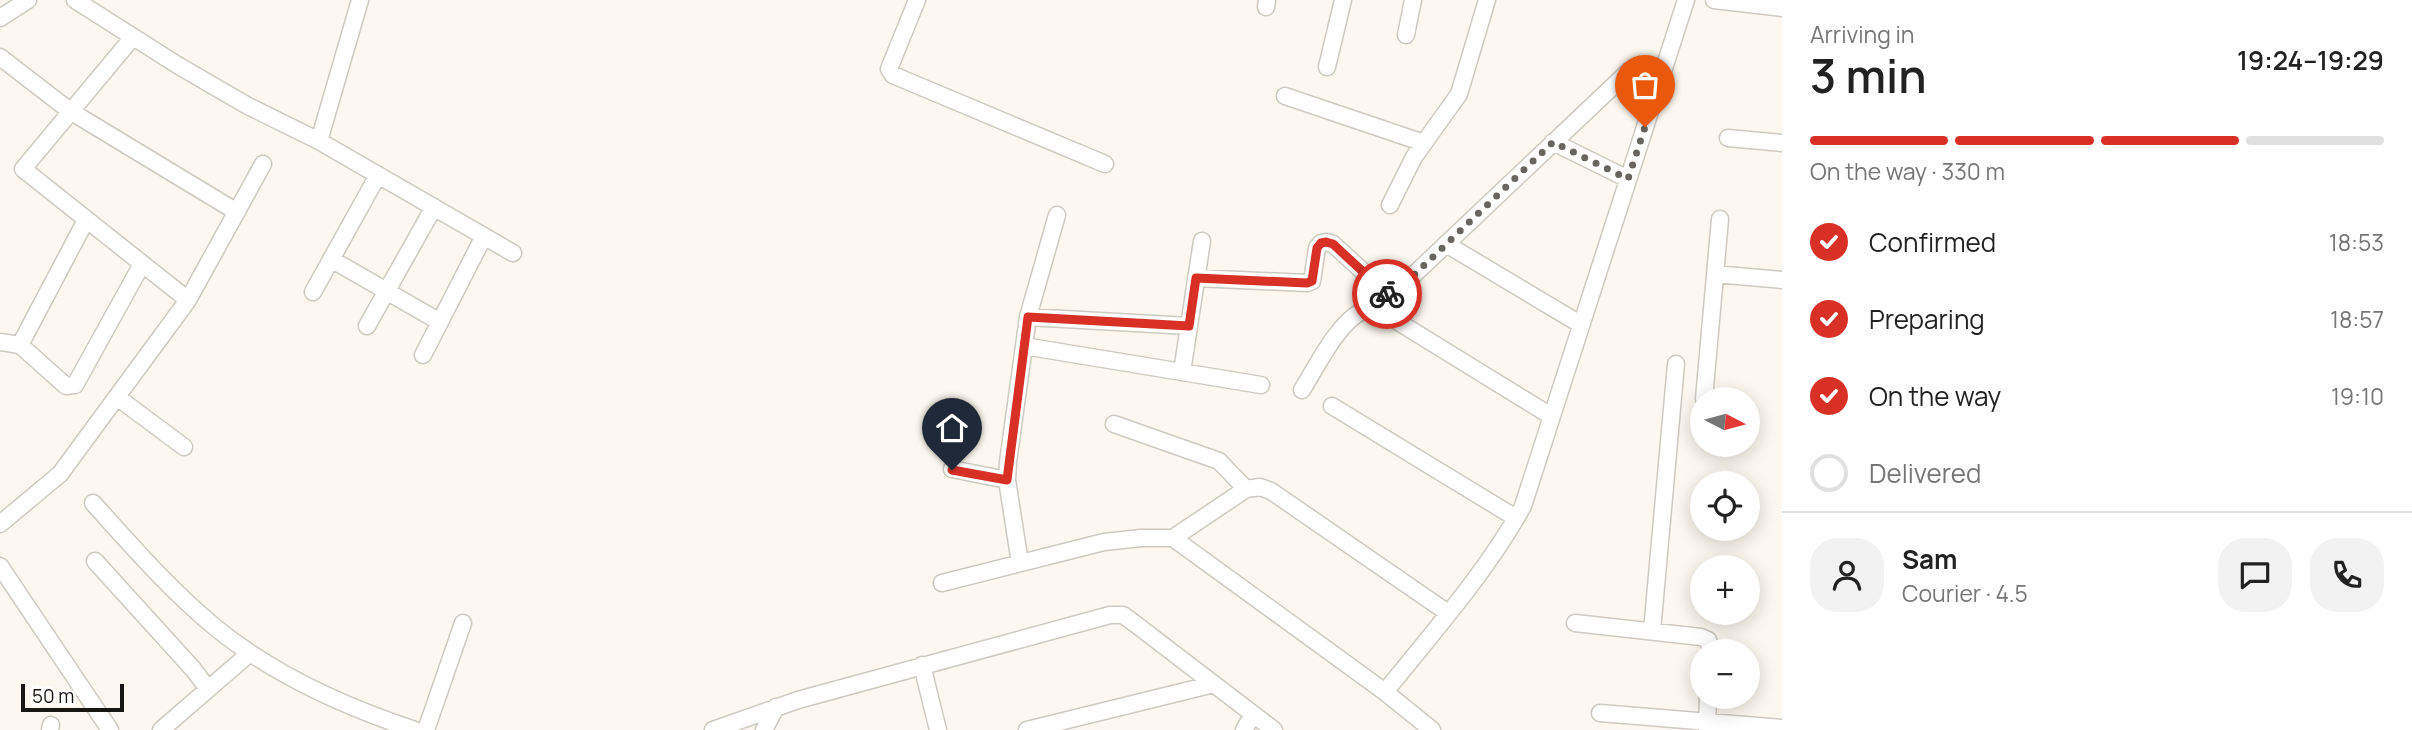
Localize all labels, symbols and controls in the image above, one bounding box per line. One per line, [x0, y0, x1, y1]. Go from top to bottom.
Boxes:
text: Arriving in [1810, 18, 1915, 50]
text: 19:24–19:29 [2237, 42, 2384, 78]
text: 3 min [1810, 44, 1927, 107]
pin [1615, 55, 1675, 127]
icon: bag [1626, 66, 1664, 104]
text: On the way · 330 m [1810, 155, 2005, 187]
icon: check [1810, 223, 1848, 261]
text: Confirmed [1869, 224, 1996, 260]
text: 18:53 [2329, 226, 2384, 258]
courier [1352, 259, 1422, 329]
icon: bike [1368, 275, 1406, 313]
icon: check [1810, 300, 1848, 338]
text: Preparing [1869, 301, 1985, 337]
text: 18:57 [2330, 303, 2384, 335]
icon: check [1810, 377, 1848, 415]
text: On the way [1869, 378, 2001, 414]
text: 19:10 [2331, 380, 2384, 412]
north arrow [1690, 387, 1760, 457]
map controls [1690, 387, 1760, 709]
pin [922, 398, 982, 470]
icon: home [933, 409, 971, 447]
text: Delivered [1869, 455, 1981, 491]
button: locate [1690, 471, 1760, 541]
button: person [1810, 538, 1884, 612]
button: chat [2218, 538, 2292, 612]
button: phone [2310, 538, 2384, 612]
text: Sam [1902, 541, 1957, 577]
button: + [1690, 555, 1760, 625]
text: Courier · 4.5 [1902, 577, 2028, 609]
button: − [1690, 639, 1760, 709]
scale bar [21, 681, 124, 713]
text: 50 m [32, 683, 74, 709]

